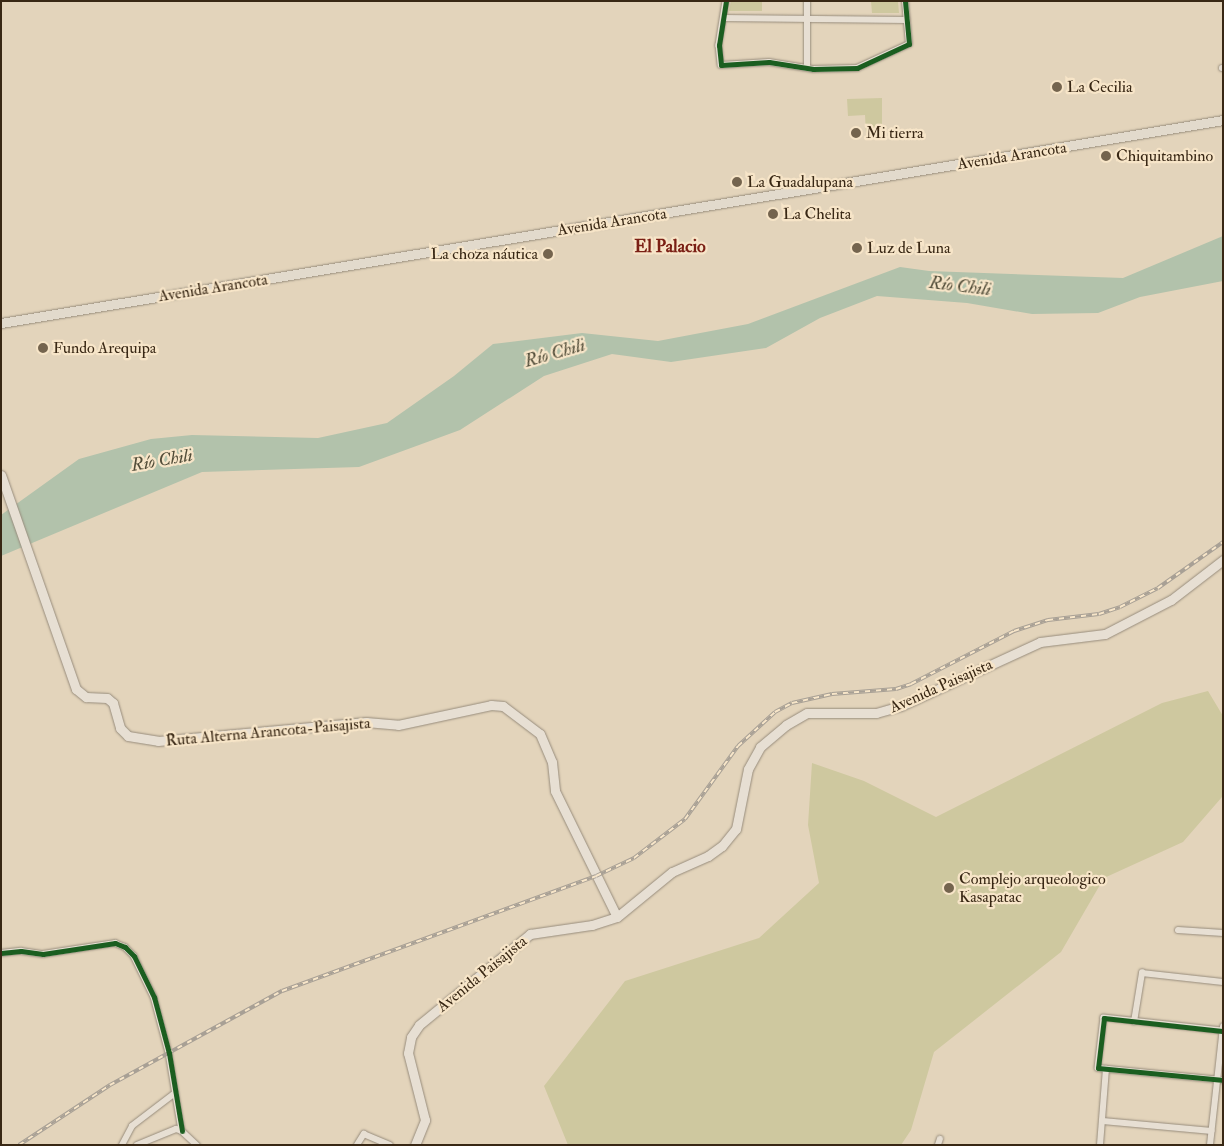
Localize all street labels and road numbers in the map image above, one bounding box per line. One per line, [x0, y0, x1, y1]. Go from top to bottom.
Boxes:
street label: Avenida Arancota [956, 138, 1068, 174]
street label: Avenida Arancota [556, 204, 668, 240]
street label: Avenida Arancota [157, 270, 269, 306]
street label: Avenida Paisajista [887, 655, 995, 717]
street label: Ruta Alterna Arancota-Paisajista [165, 713, 371, 751]
street label: Avenida Paisajista [433, 932, 531, 1016]

